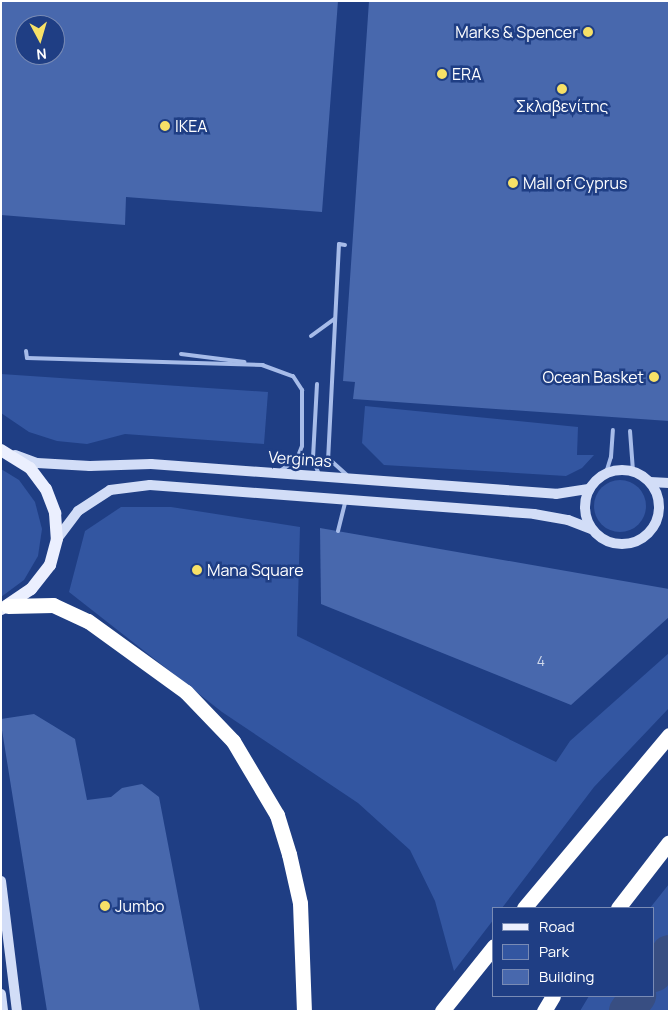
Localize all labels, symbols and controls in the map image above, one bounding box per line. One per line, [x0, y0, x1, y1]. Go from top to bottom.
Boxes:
north arrow [15, 15, 65, 65]
place label: Marks & Spencer [455, 22, 578, 42]
marker: Marks & Spencer [582, 26, 594, 38]
text: N [36, 44, 48, 64]
place label: ERA [452, 64, 481, 84]
marker: ERA [436, 68, 448, 80]
marker: Σκλαβενίτης [556, 83, 568, 95]
place label: Σκλαβενίτης [516, 96, 608, 116]
place label: IKEA [175, 116, 207, 136]
marker: IKEA [159, 120, 171, 132]
place label: Mall of Cyprus [523, 173, 627, 193]
marker: Mall of Cyprus [507, 177, 519, 189]
place label: Ocean Basket [542, 367, 644, 387]
marker: Ocean Basket [648, 371, 660, 383]
street label: Verginas [268, 447, 332, 471]
place label: Mana Square [207, 560, 304, 580]
marker: Mana Square [191, 564, 203, 576]
house number: 4 [537, 653, 545, 669]
place label: Jumbo [115, 896, 164, 916]
marker: Jumbo [99, 900, 111, 912]
legend [492, 907, 655, 997]
text: Road [539, 916, 575, 937]
text: Park [539, 941, 569, 962]
text: Building [539, 966, 594, 987]

